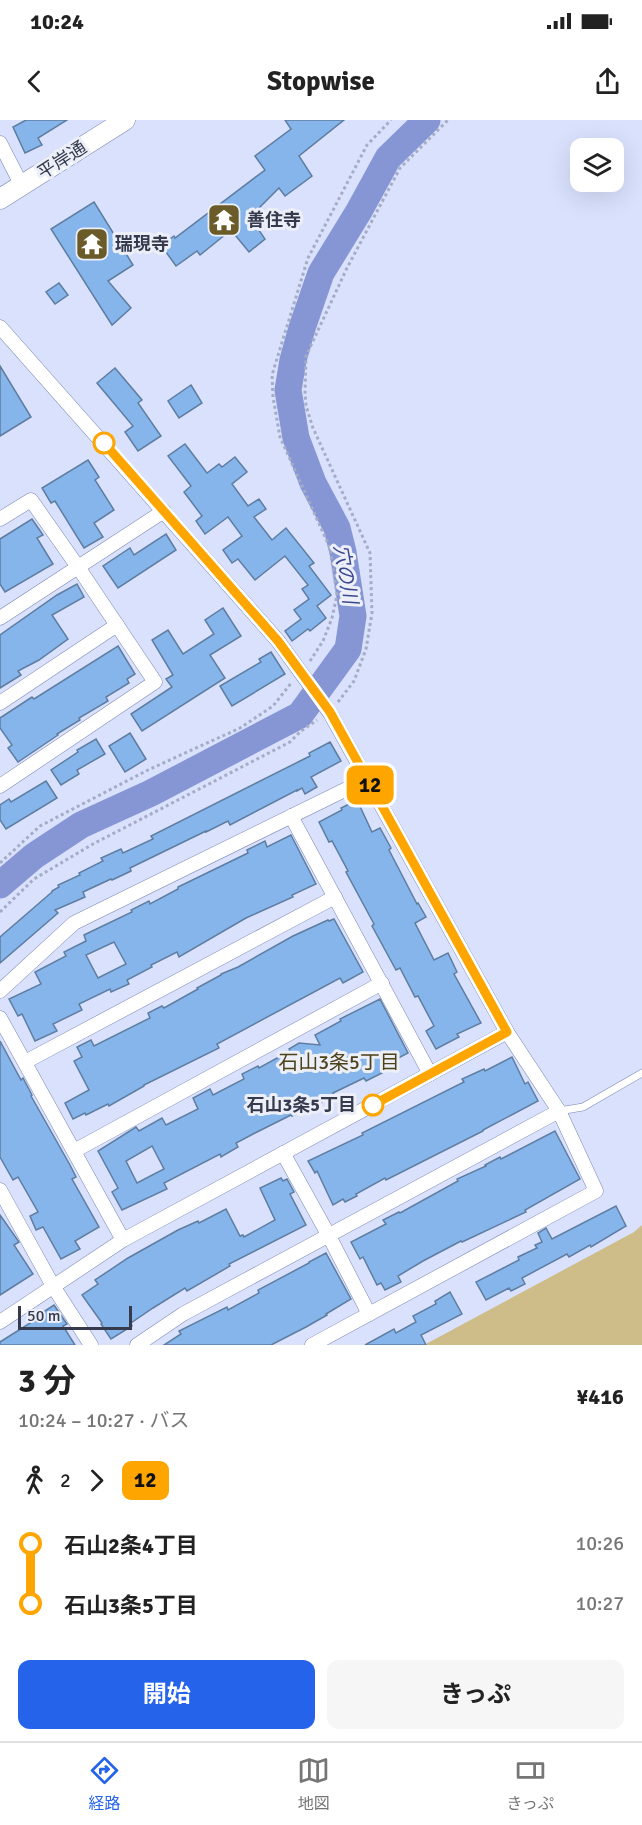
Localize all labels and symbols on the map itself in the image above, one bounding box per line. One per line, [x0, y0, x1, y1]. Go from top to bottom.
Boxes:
street label: 平岸通 [33, 136, 91, 184]
temple icon: 善住寺 [206, 202, 242, 238]
place label: 善住寺 [247, 209, 301, 231]
temple icon: 瑞現寺 [74, 226, 110, 262]
place label: 瑞現寺 [115, 233, 169, 255]
unlabelled marker [93, 432, 115, 454]
water label: 穴の川 [328, 542, 363, 608]
line badge: 12 [343, 766, 397, 804]
district label: 石山3条5丁目 [278, 1050, 400, 1075]
place label: 石山3条5丁目 [247, 1094, 356, 1116]
marker: 石山3条5丁目 [362, 1094, 384, 1116]
scale bar [18, 1303, 132, 1330]

